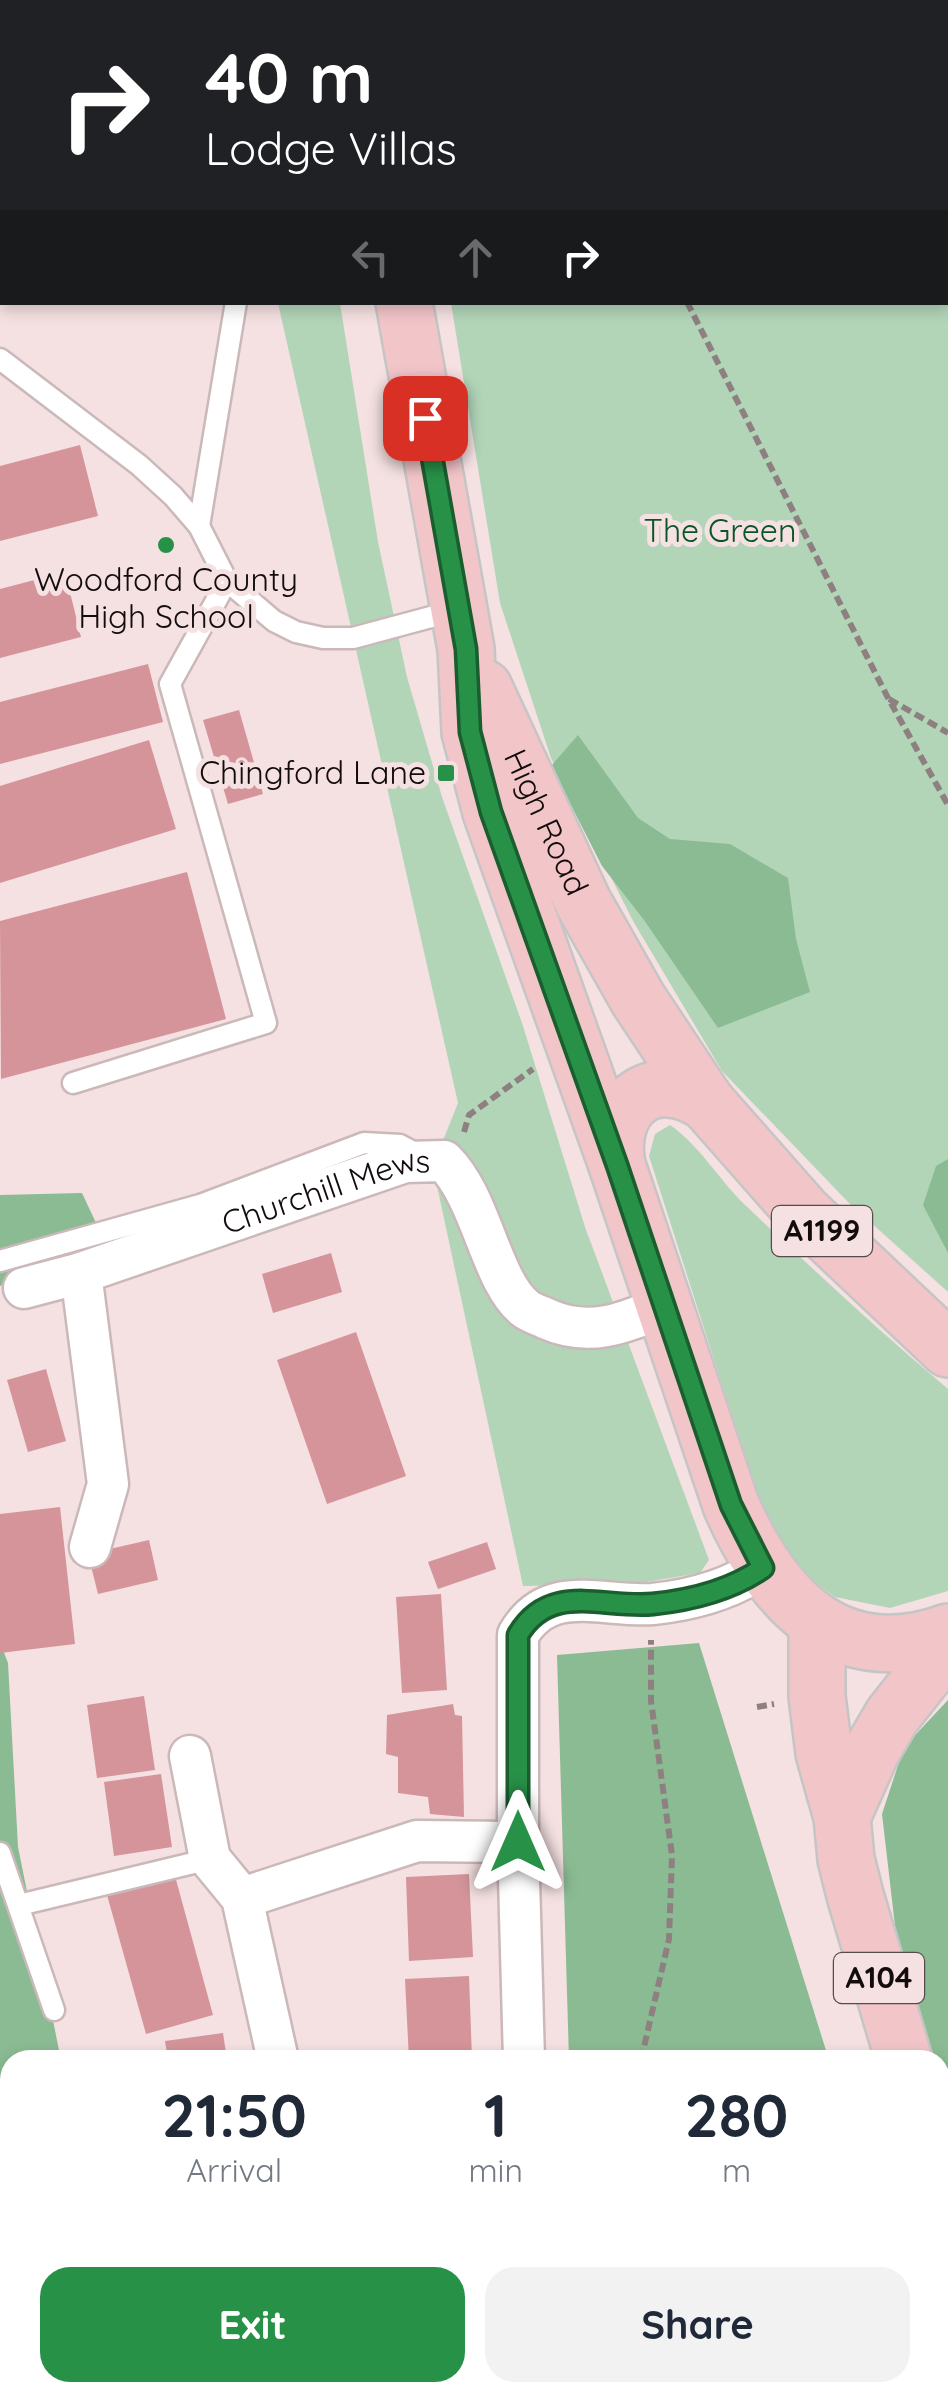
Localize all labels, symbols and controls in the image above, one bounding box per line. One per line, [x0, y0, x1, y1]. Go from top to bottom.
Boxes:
text: 40 m [205, 33, 373, 121]
icon: right [40, 40, 170, 170]
text: Lodge Villas [205, 120, 457, 176]
icon: left [343, 230, 398, 285]
icon: ahead [448, 230, 503, 285]
icon: right [553, 230, 608, 285]
pin [383, 376, 468, 461]
icon: arrive [398, 391, 453, 446]
park label: The Green [644, 510, 796, 550]
marker: Woodford County High School [155, 534, 177, 556]
place label: Woodford County High School [34, 559, 298, 636]
street label: High Road [496, 743, 598, 901]
place label: Chingford Lane [199, 752, 426, 792]
marker: Chingford Lane [435, 762, 457, 784]
street label: Churchill Mews [216, 1139, 431, 1242]
road number: A1199 [772, 1206, 872, 1256]
position arrow [466, 1790, 570, 1894]
road number: A104 [834, 1953, 924, 2003]
text: 21:50 [162, 2077, 307, 2152]
text: 1 [484, 2077, 507, 2152]
text: 280 [685, 2077, 788, 2152]
text: Arrival [186, 2150, 282, 2190]
text: min [468, 2150, 523, 2190]
text: m [722, 2150, 751, 2190]
button: Exit [40, 2267, 465, 2382]
button: Share [485, 2267, 910, 2382]

